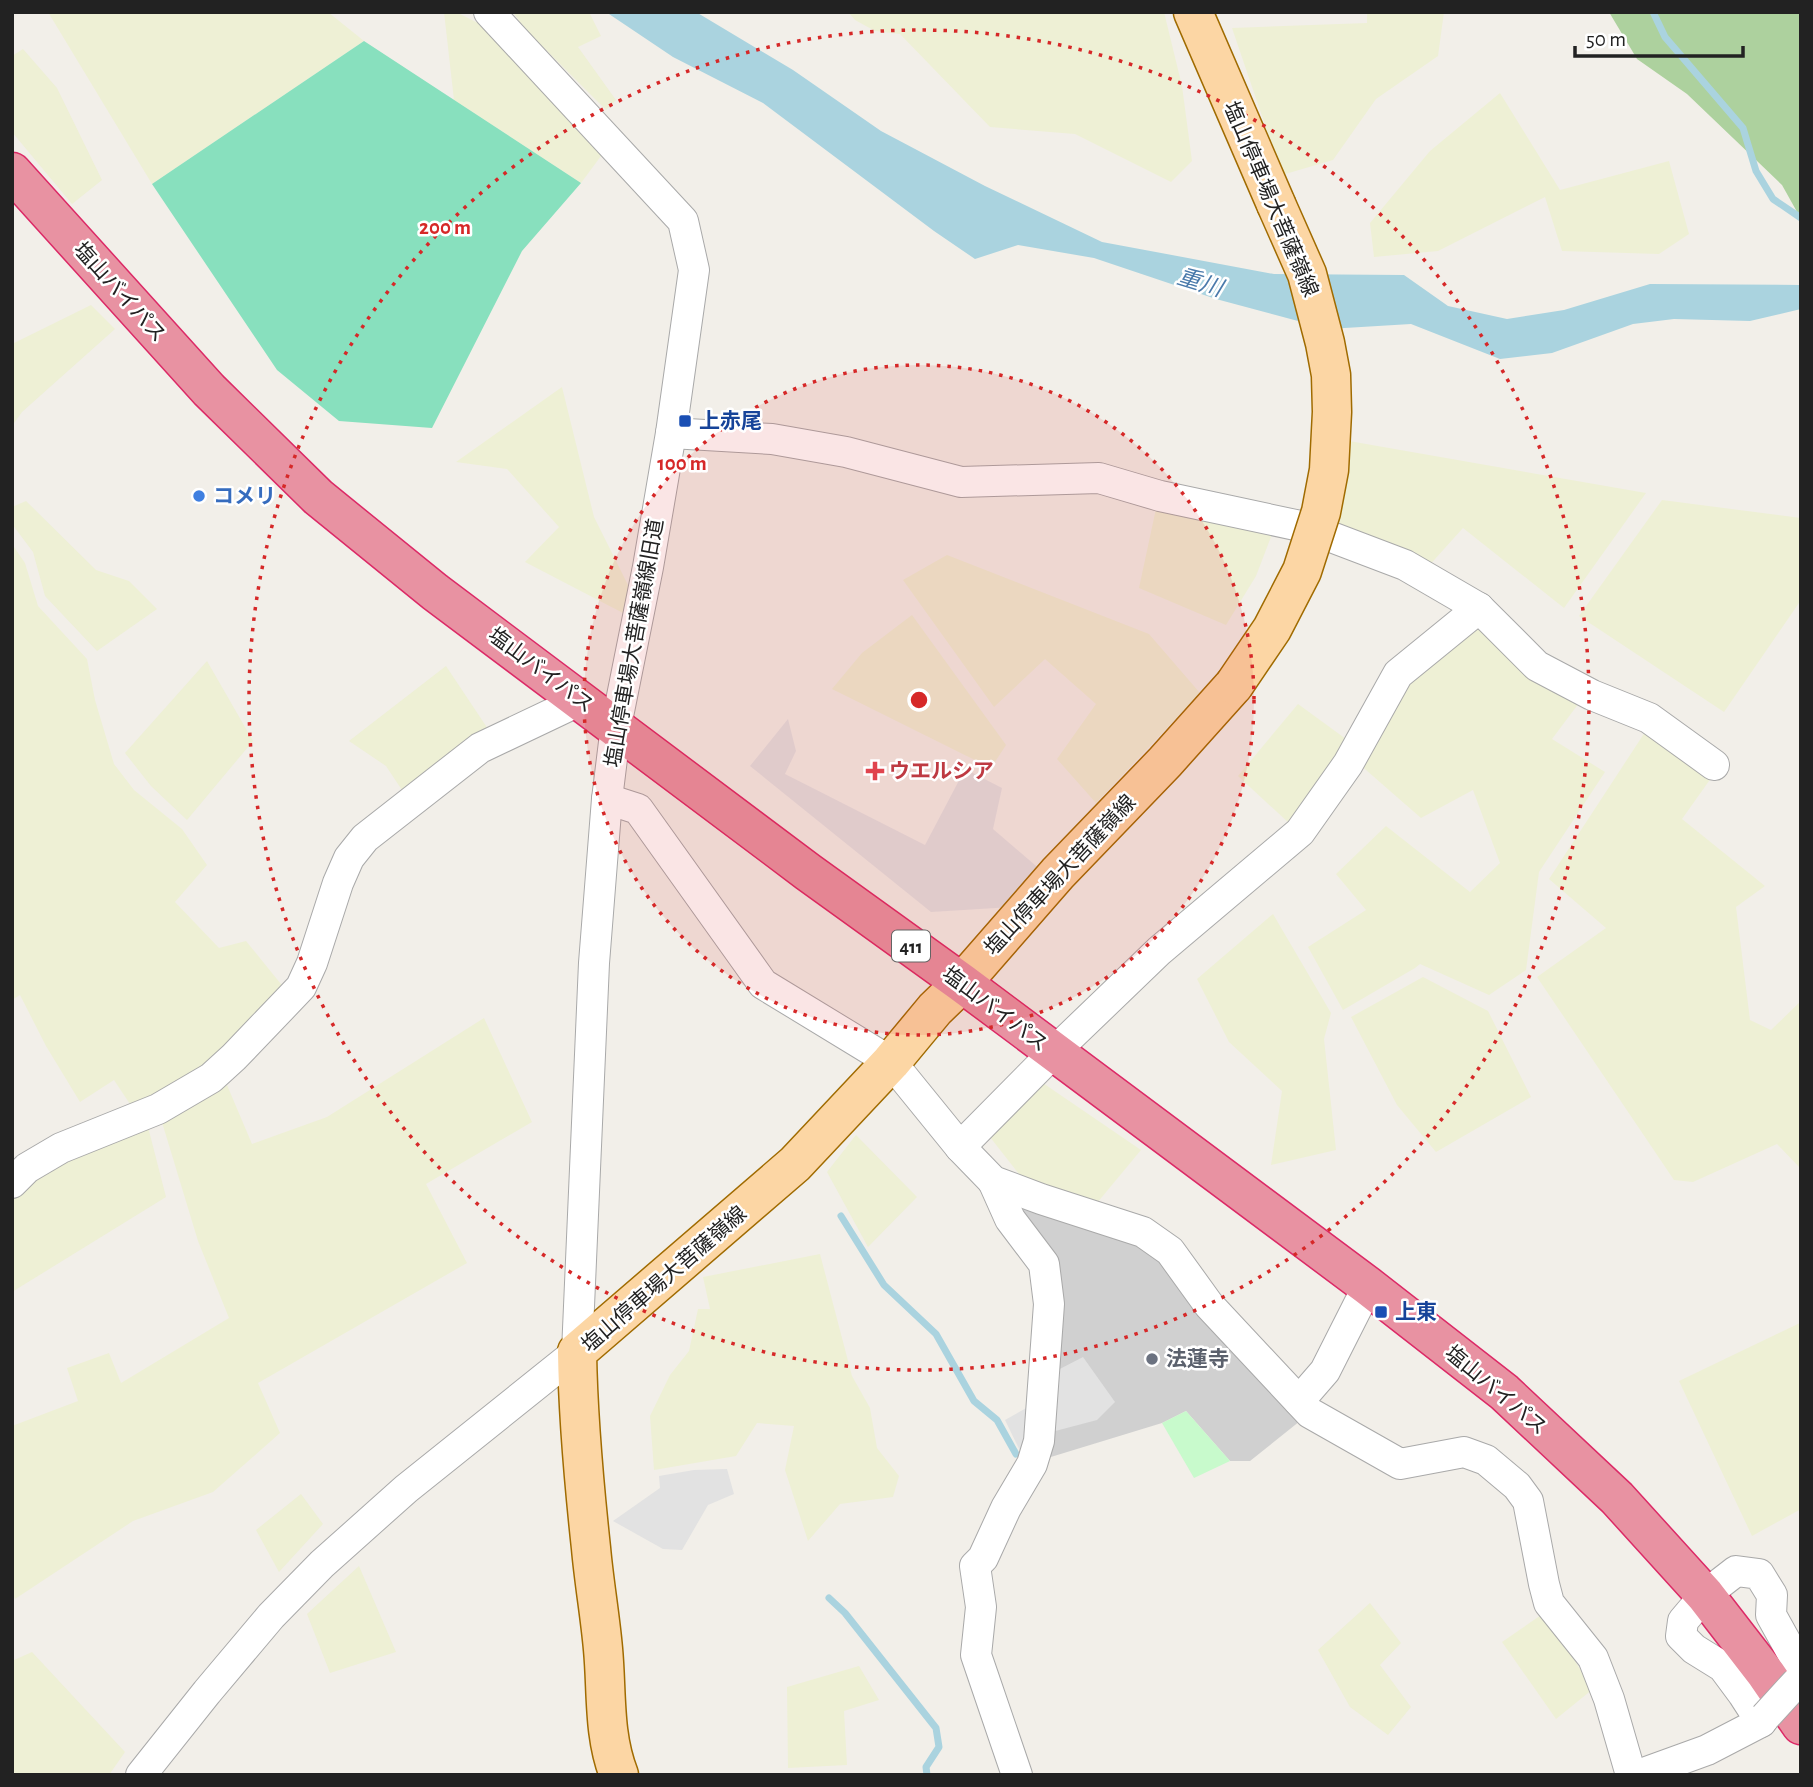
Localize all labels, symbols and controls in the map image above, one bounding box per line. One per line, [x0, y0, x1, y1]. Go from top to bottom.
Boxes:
scale bar [1575, 14, 1743, 58]
text: 50 m [1586, 29, 1626, 50]
street label: 塩山停車場大菩薩嶺線 [1220, 98, 1322, 300]
text: 200 m [419, 217, 471, 238]
street label: 塩山バイパス [70, 238, 170, 346]
water label: 重川 [1174, 264, 1228, 302]
place label: 上赤尾 [699, 410, 762, 432]
marker: 上赤尾 [677, 413, 693, 429]
text: 100 m [657, 453, 707, 474]
place label: コメリ [213, 486, 276, 507]
marker: コメリ [191, 488, 207, 504]
street label: 塩山停車場大菩薩嶺線旧道 [601, 517, 667, 769]
street label: 塩山バイパス [484, 623, 598, 717]
centre of rings [907, 688, 931, 712]
place label: ウエルシア [889, 761, 994, 782]
marker: ウエルシア [867, 763, 883, 779]
street label: 塩山停車場大菩薩嶺線 [980, 791, 1140, 959]
road number: 411 [892, 930, 930, 962]
street label: 塩山バイパス [938, 962, 1052, 1056]
street label: 塩山停車場大菩薩嶺線 [578, 1202, 750, 1356]
place label: 上東 [1395, 1301, 1437, 1323]
marker: 上東 [1373, 1304, 1389, 1320]
street label: 塩山バイパス [1441, 1341, 1551, 1439]
place label: 法蓮寺 [1166, 1348, 1229, 1370]
marker: 法蓮寺 [1144, 1351, 1160, 1367]

